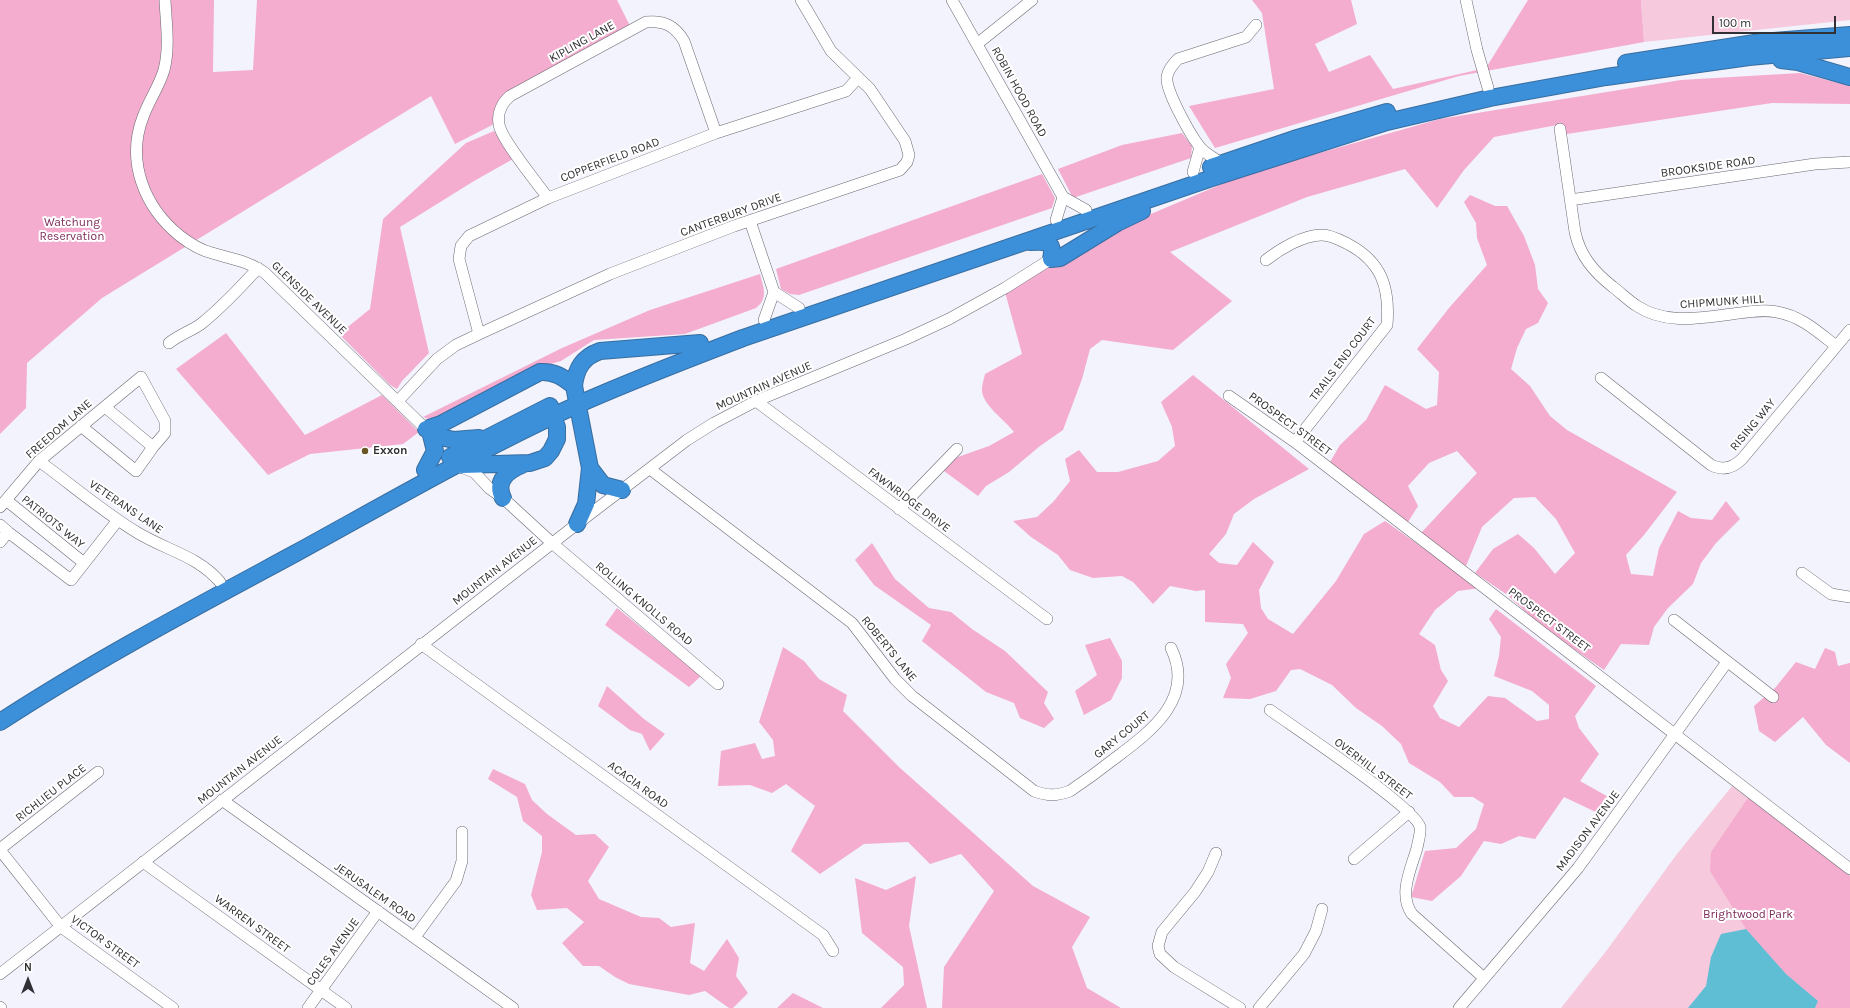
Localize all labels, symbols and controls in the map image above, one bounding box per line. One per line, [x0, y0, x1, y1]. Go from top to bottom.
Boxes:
scale bar [1714, 8, 1838, 34]
text: 100 m [1719, 16, 1751, 30]
street label: KIPLING LANE [547, 18, 617, 66]
street label: ROBIN HOOD ROAD [988, 44, 1050, 140]
street label: COPPERFIELD ROAD [558, 134, 662, 186]
street label: BROOKSIDE ROAD [1660, 153, 1756, 181]
street label: CANTERBURY DRIVE [678, 190, 784, 240]
park label: Watchung Reservation [40, 216, 104, 244]
street label: GLENSIDE AVENUE [268, 258, 350, 338]
street label: CHIPMUNK HILL [1679, 292, 1765, 312]
street label: TRAILS END COURT [1307, 314, 1379, 404]
street label: MOUNTAIN AVENUE [714, 358, 814, 414]
street label: PROSPECT STREET [1246, 389, 1334, 459]
street label: FREEDOM LANE [23, 396, 95, 462]
street label: RISING WAY [1727, 396, 1779, 454]
place label: Exxon [373, 444, 408, 458]
marker: Exxon [360, 446, 370, 456]
street label: FAWNRIDGE DRIVE [865, 464, 953, 536]
street label: VETERANS LANE [86, 477, 166, 537]
street label: PATRIOTS WAY [19, 492, 87, 552]
street label: MOUNTAIN AVENUE [450, 533, 540, 609]
street label: ROLLING KNOLLS ROAD [592, 559, 696, 649]
street label: PROSPECT STREET [1505, 585, 1593, 655]
street label: ROBERTS LANE [858, 613, 920, 685]
street label: GARY COURT [1091, 708, 1153, 762]
street label: MOUNTAIN AVENUE [195, 732, 285, 808]
street label: OVERHILL STREET [1331, 735, 1415, 803]
street label: ACACIA ROAD [605, 758, 671, 812]
street label: RICHLIEU PLACE [13, 761, 89, 825]
street label: MADISON AVENUE [1553, 788, 1623, 874]
street label: JERUSALEM ROAD [331, 860, 419, 926]
street label: WARREN STREET [211, 892, 293, 956]
park label: Brightwood Park [1703, 908, 1793, 922]
street label: VICTOR STREET [68, 912, 142, 972]
street label: COLES AVENUE [304, 915, 362, 989]
north arrow [8, 960, 48, 1000]
text: N [24, 961, 32, 974]

